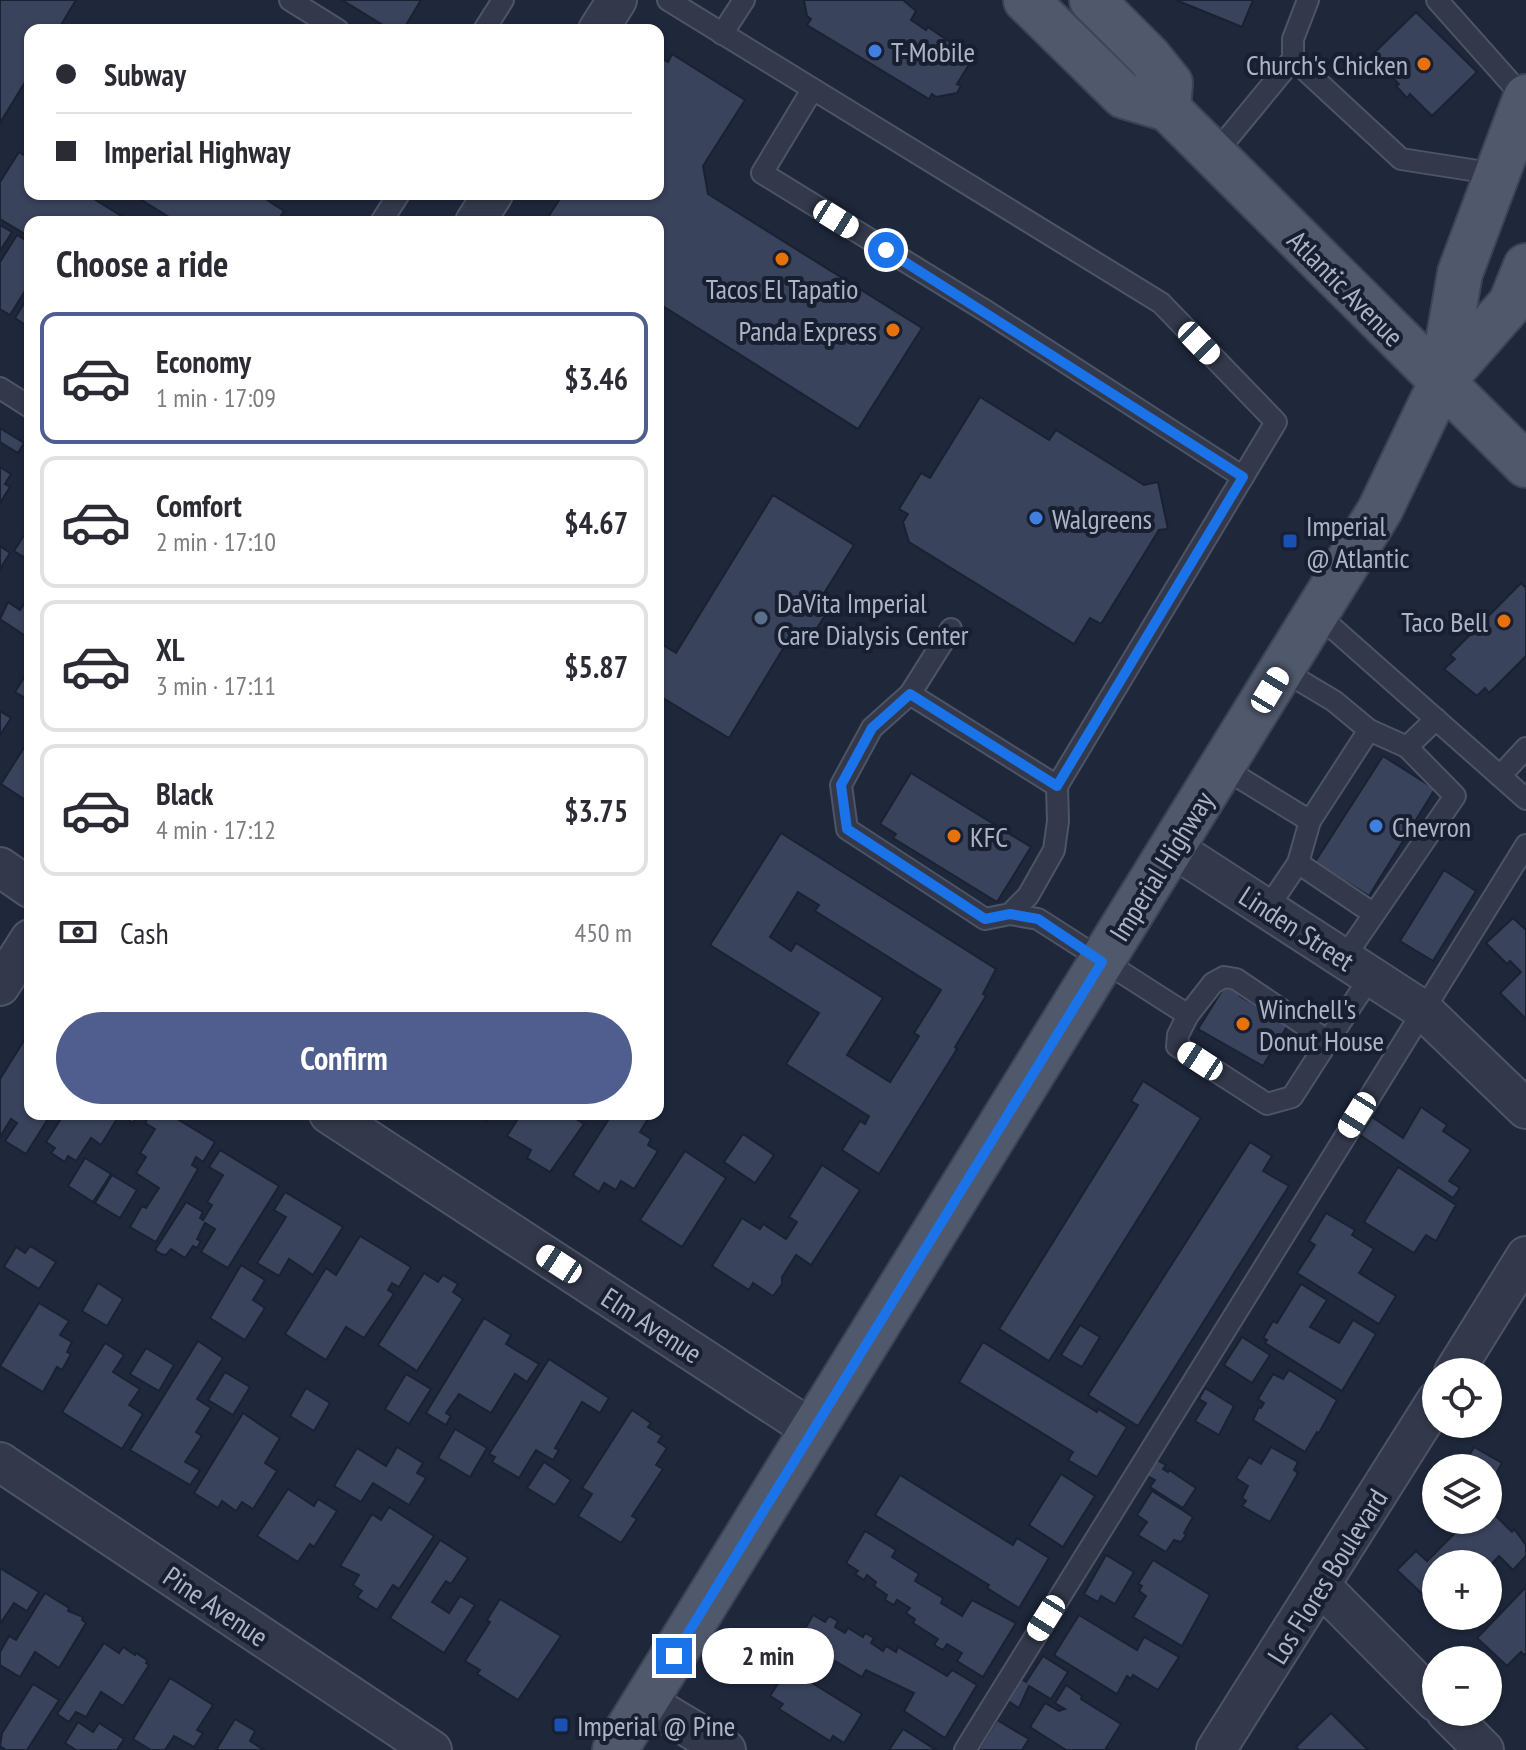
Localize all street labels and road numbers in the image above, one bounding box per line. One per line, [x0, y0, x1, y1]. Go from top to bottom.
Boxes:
street label: Atlantic Avenue [1280, 222, 1412, 354]
street label: Imperial Highway [1100, 784, 1222, 948]
street label: Linden Street [1232, 877, 1362, 979]
street label: Elm Avenue [595, 1279, 709, 1371]
street label: Los Flores Boulevard [1258, 1482, 1396, 1670]
street label: Pine Avenue [157, 1558, 275, 1654]

